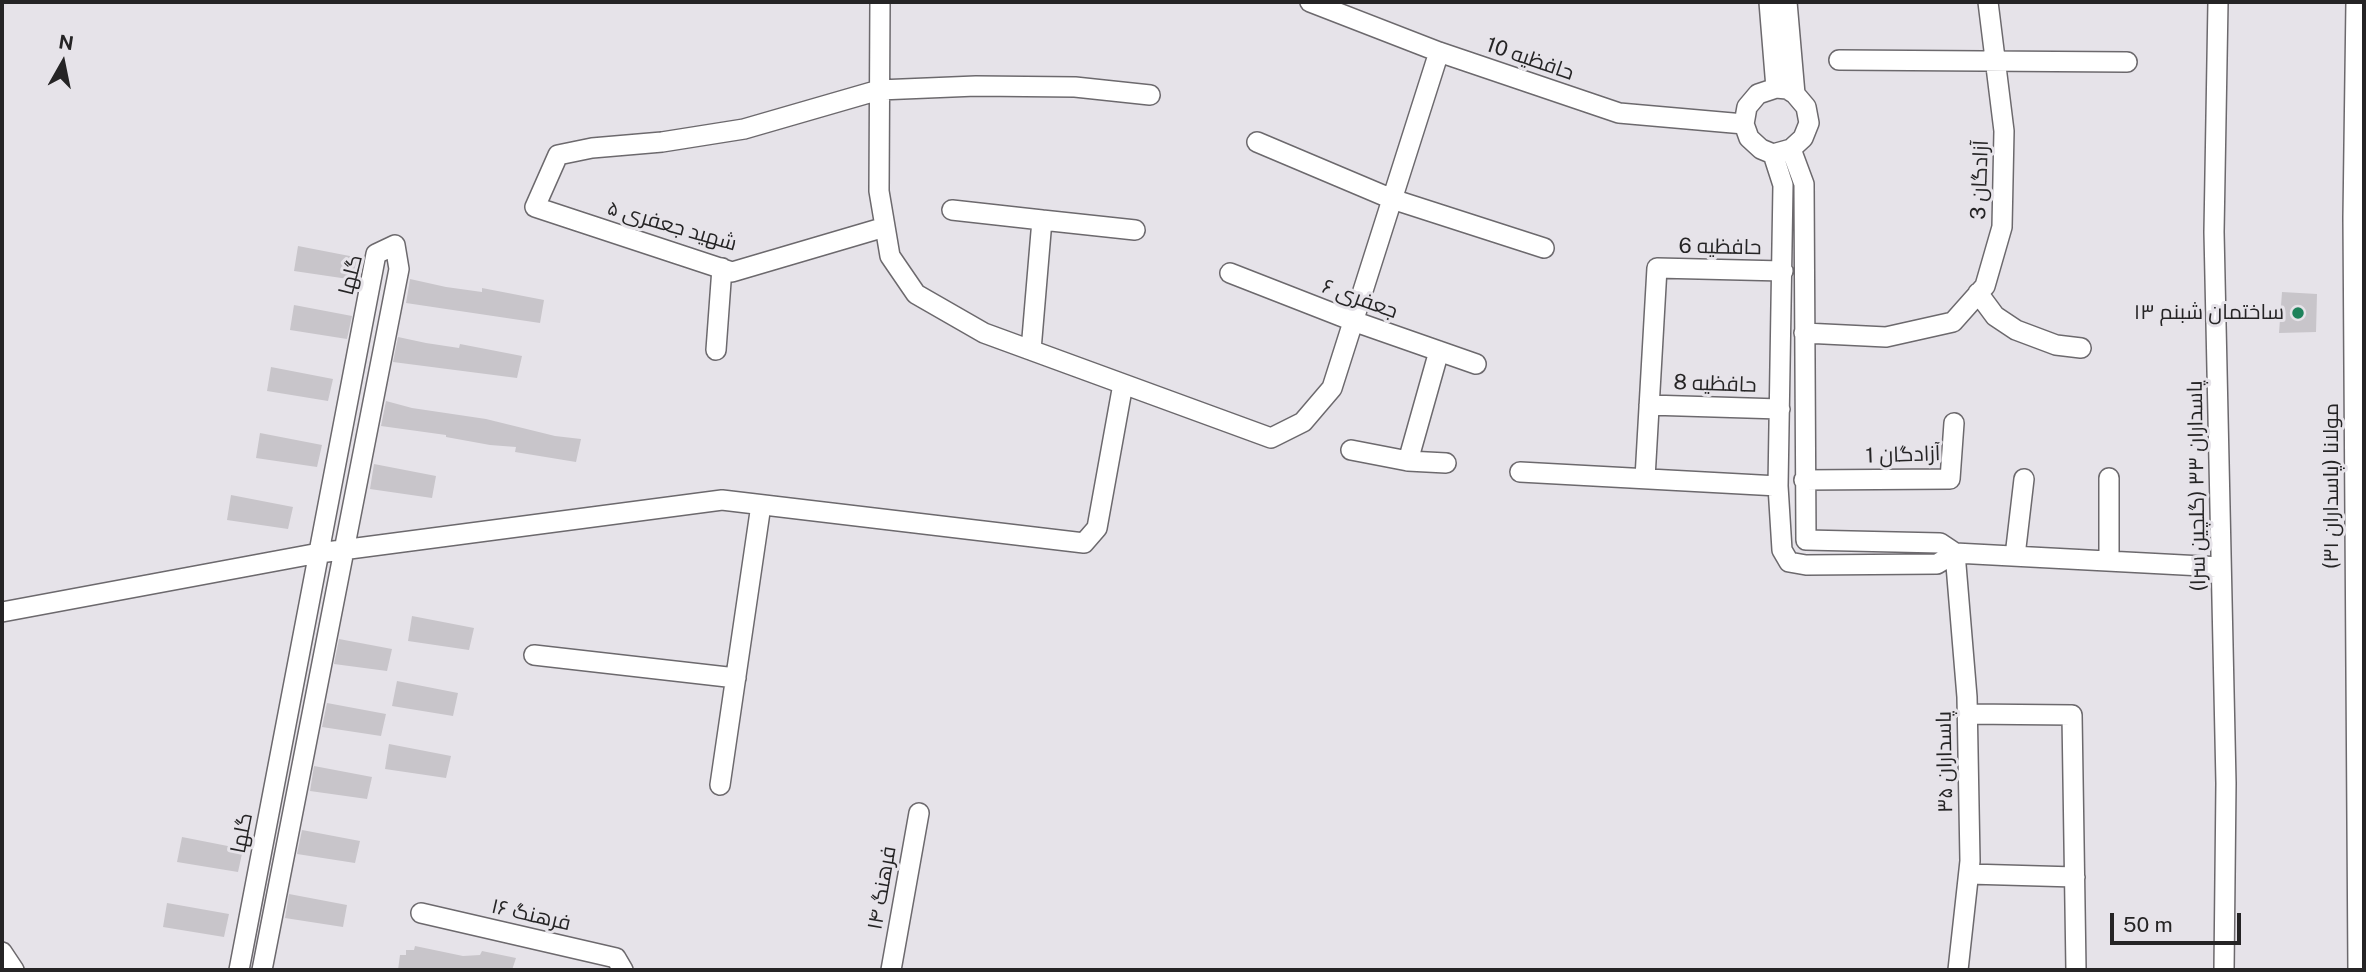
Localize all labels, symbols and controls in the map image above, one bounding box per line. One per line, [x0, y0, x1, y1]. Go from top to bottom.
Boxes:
north arrow [28, 28, 98, 98]
text: N [57, 30, 75, 54]
street label: حافظیه 10 [1483, 32, 1577, 86]
street label: آزادگان 3 [1966, 140, 1994, 220]
street label: شهید جعفری ۵ [604, 195, 740, 257]
street label: حافظیه 6 [1678, 234, 1762, 260]
street label: گلها [334, 252, 368, 298]
street label: جعفری ۶ [1319, 274, 1401, 324]
place label: ساختمان شبنم ۱۳ [2134, 300, 2284, 326]
marker: ساختمان شبنم ۱۳ [2290, 305, 2306, 321]
street label: حافظیه 8 [1673, 370, 1757, 398]
street label: پاسداران ۳۳ (گلچین سرا) [2183, 380, 2211, 592]
street label: مولانا (پاسداران ۳۱) [2319, 403, 2345, 569]
street label: آزادگان 1 [1865, 441, 1941, 469]
street label: پاسداران ۳۵ [1932, 711, 1958, 813]
street label: گلها [226, 811, 258, 855]
street label: فرهنگ ۱۴ [862, 844, 902, 932]
street label: فرهنگ ۱۶ [489, 894, 573, 936]
scale bar [2114, 898, 2245, 942]
text: 50 m [2123, 912, 2173, 937]

